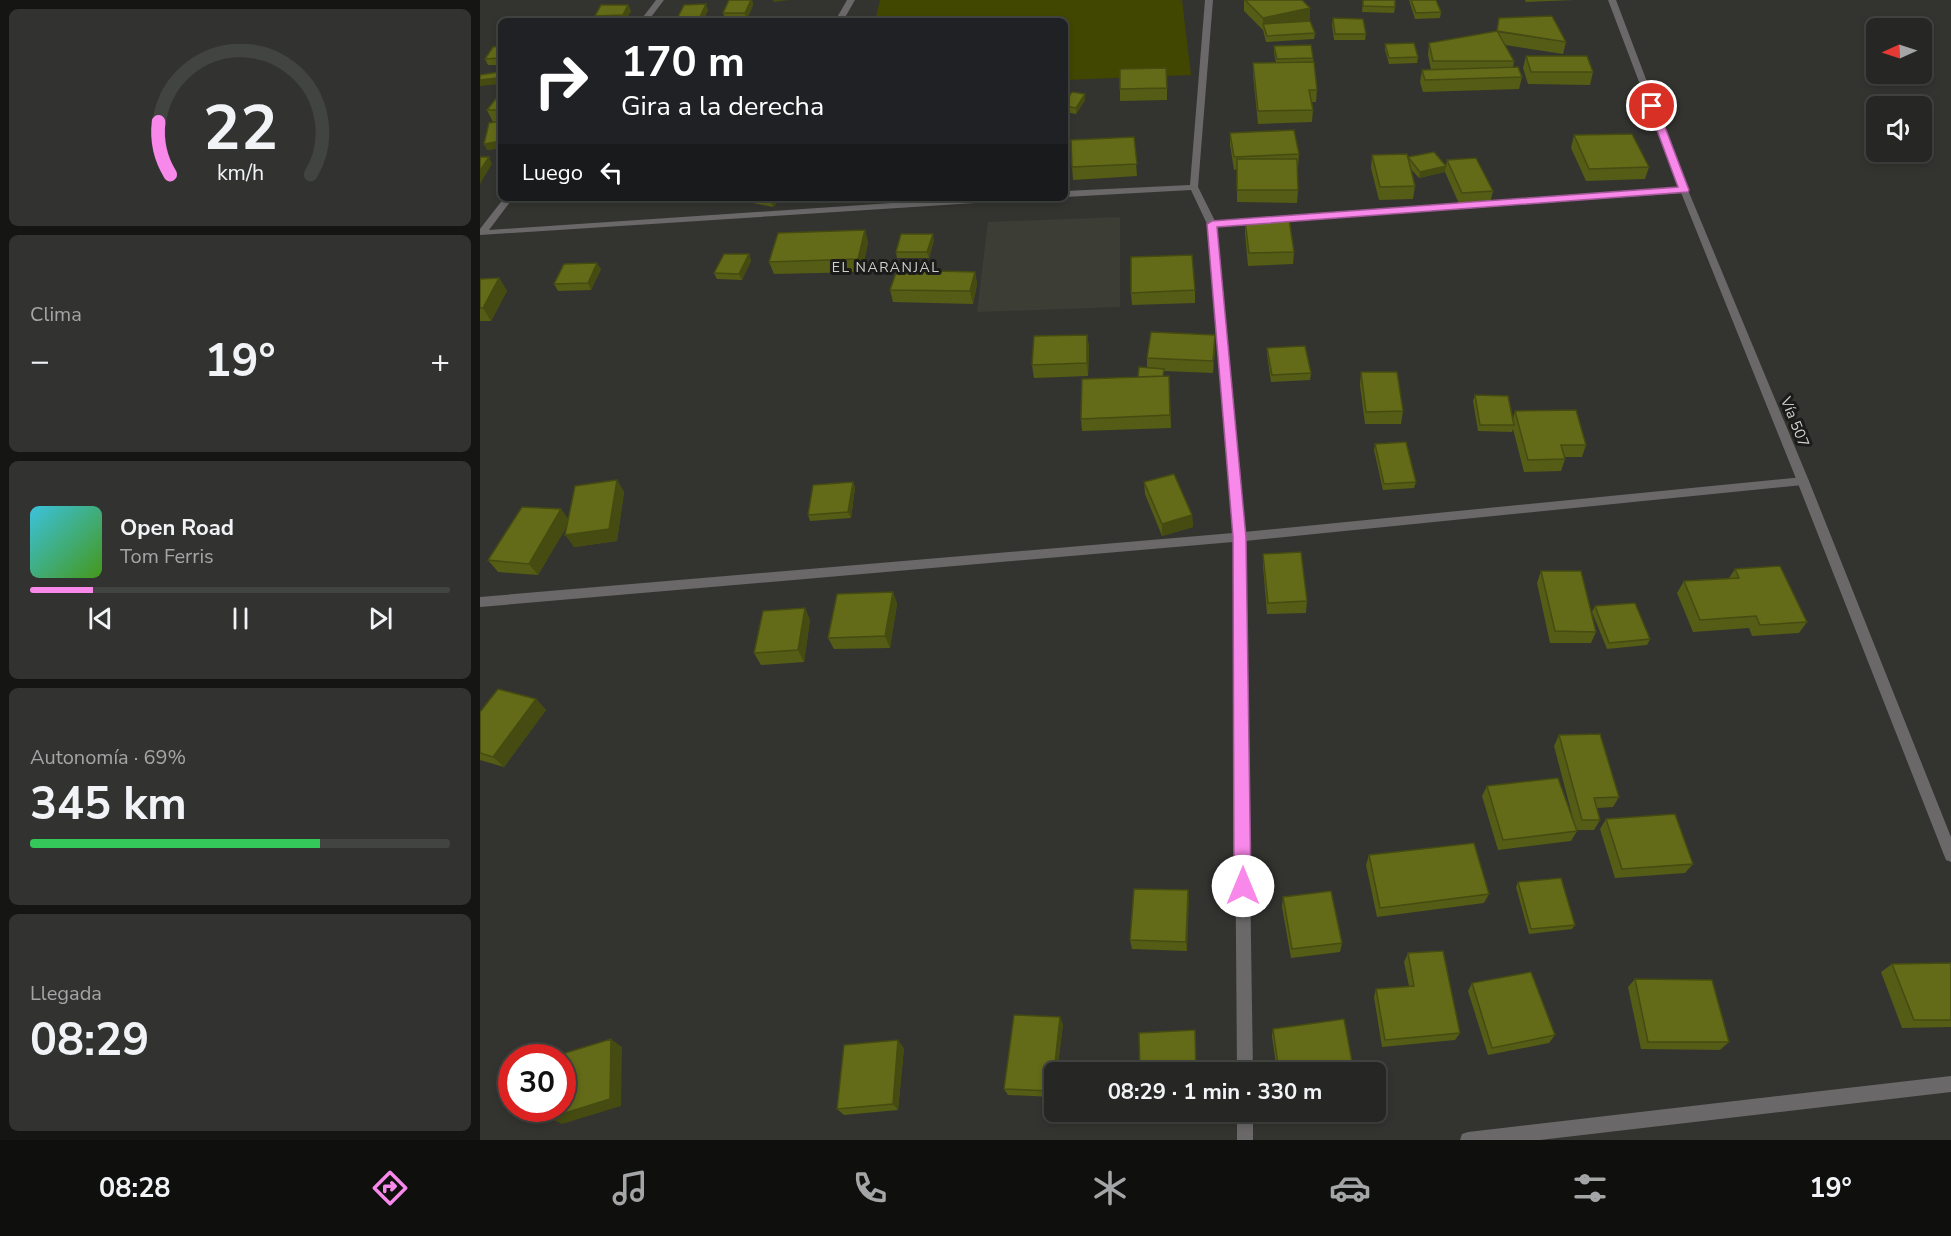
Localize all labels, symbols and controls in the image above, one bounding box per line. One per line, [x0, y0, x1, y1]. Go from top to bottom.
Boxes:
north arrow [1866, 18, 1932, 84]
map controls [1866, 18, 1932, 162]
text: 170 m [621, 34, 745, 91]
icon: right [522, 42, 600, 120]
pin [1626, 80, 1677, 131]
text: 22 [203, 86, 277, 171]
text: Gira a la derecha [621, 88, 824, 125]
icon: arrive [1635, 89, 1668, 122]
button: sound [1866, 96, 1932, 162]
icon: left [595, 156, 628, 189]
text: km/h [216, 158, 264, 188]
text: Luego [522, 158, 583, 188]
district label: EL NARANJAL [832, 258, 940, 277]
text: Clima [30, 301, 82, 328]
text: 19° [204, 331, 276, 392]
text: − [30, 339, 50, 384]
text: + [430, 339, 450, 384]
street label: Vía 507 [1775, 393, 1814, 450]
text: Open Road [120, 513, 234, 543]
text: Tom Ferris [120, 543, 214, 570]
icon: previous [84, 602, 117, 635]
icon: pause [224, 602, 257, 635]
icon: next [364, 602, 397, 635]
text: Autonomía · 69% [30, 744, 186, 771]
text: 345 km [30, 774, 187, 835]
position arrow [1211, 854, 1275, 918]
text: Llegada [30, 980, 102, 1007]
text: 08:29 [30, 1010, 149, 1071]
speed limit sign: 30 [498, 1044, 576, 1122]
text: 08:29 · 1 min · 330 m [1108, 1077, 1322, 1107]
icon: directions [369, 1167, 411, 1209]
icon: music [609, 1167, 651, 1209]
icon: phone [849, 1167, 891, 1209]
icon: climate [1089, 1167, 1131, 1209]
icon: car [1329, 1167, 1371, 1209]
icon: filters [1569, 1167, 1611, 1209]
text: 08:28 [99, 1170, 171, 1207]
text: 19° [1809, 1170, 1852, 1207]

